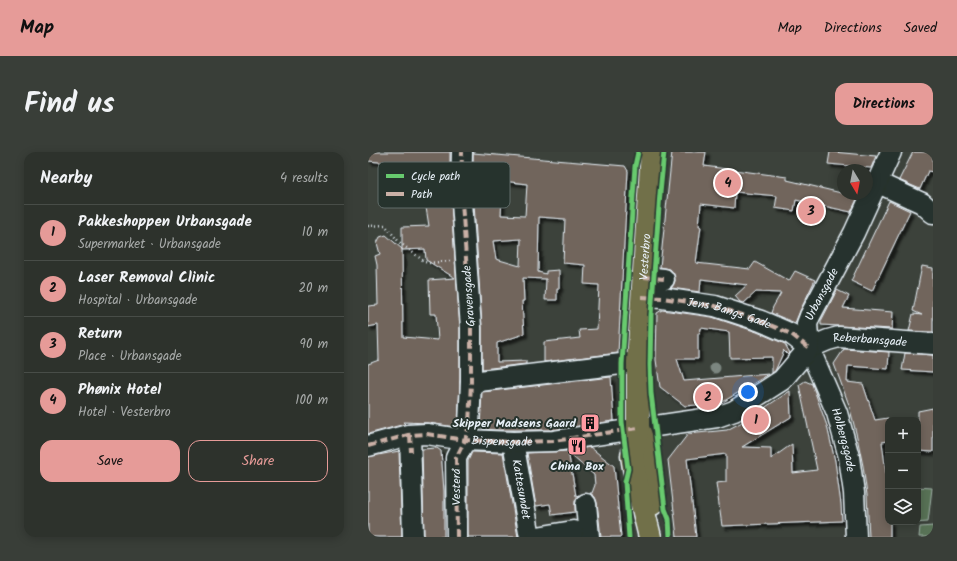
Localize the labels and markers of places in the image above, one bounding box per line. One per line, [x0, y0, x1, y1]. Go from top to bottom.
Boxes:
pin: 4 [715, 168, 741, 198]
pin: 3 [798, 196, 824, 226]
pin: 2 [695, 382, 721, 412]
pin: 1 [743, 405, 769, 435]
building icon: Skipper Madsens Gaard [579, 412, 601, 434]
place label: Skipper Madsens Gaard [452, 414, 577, 433]
restaurant icon: China Box [566, 435, 588, 457]
place label: China Box [550, 457, 604, 476]

